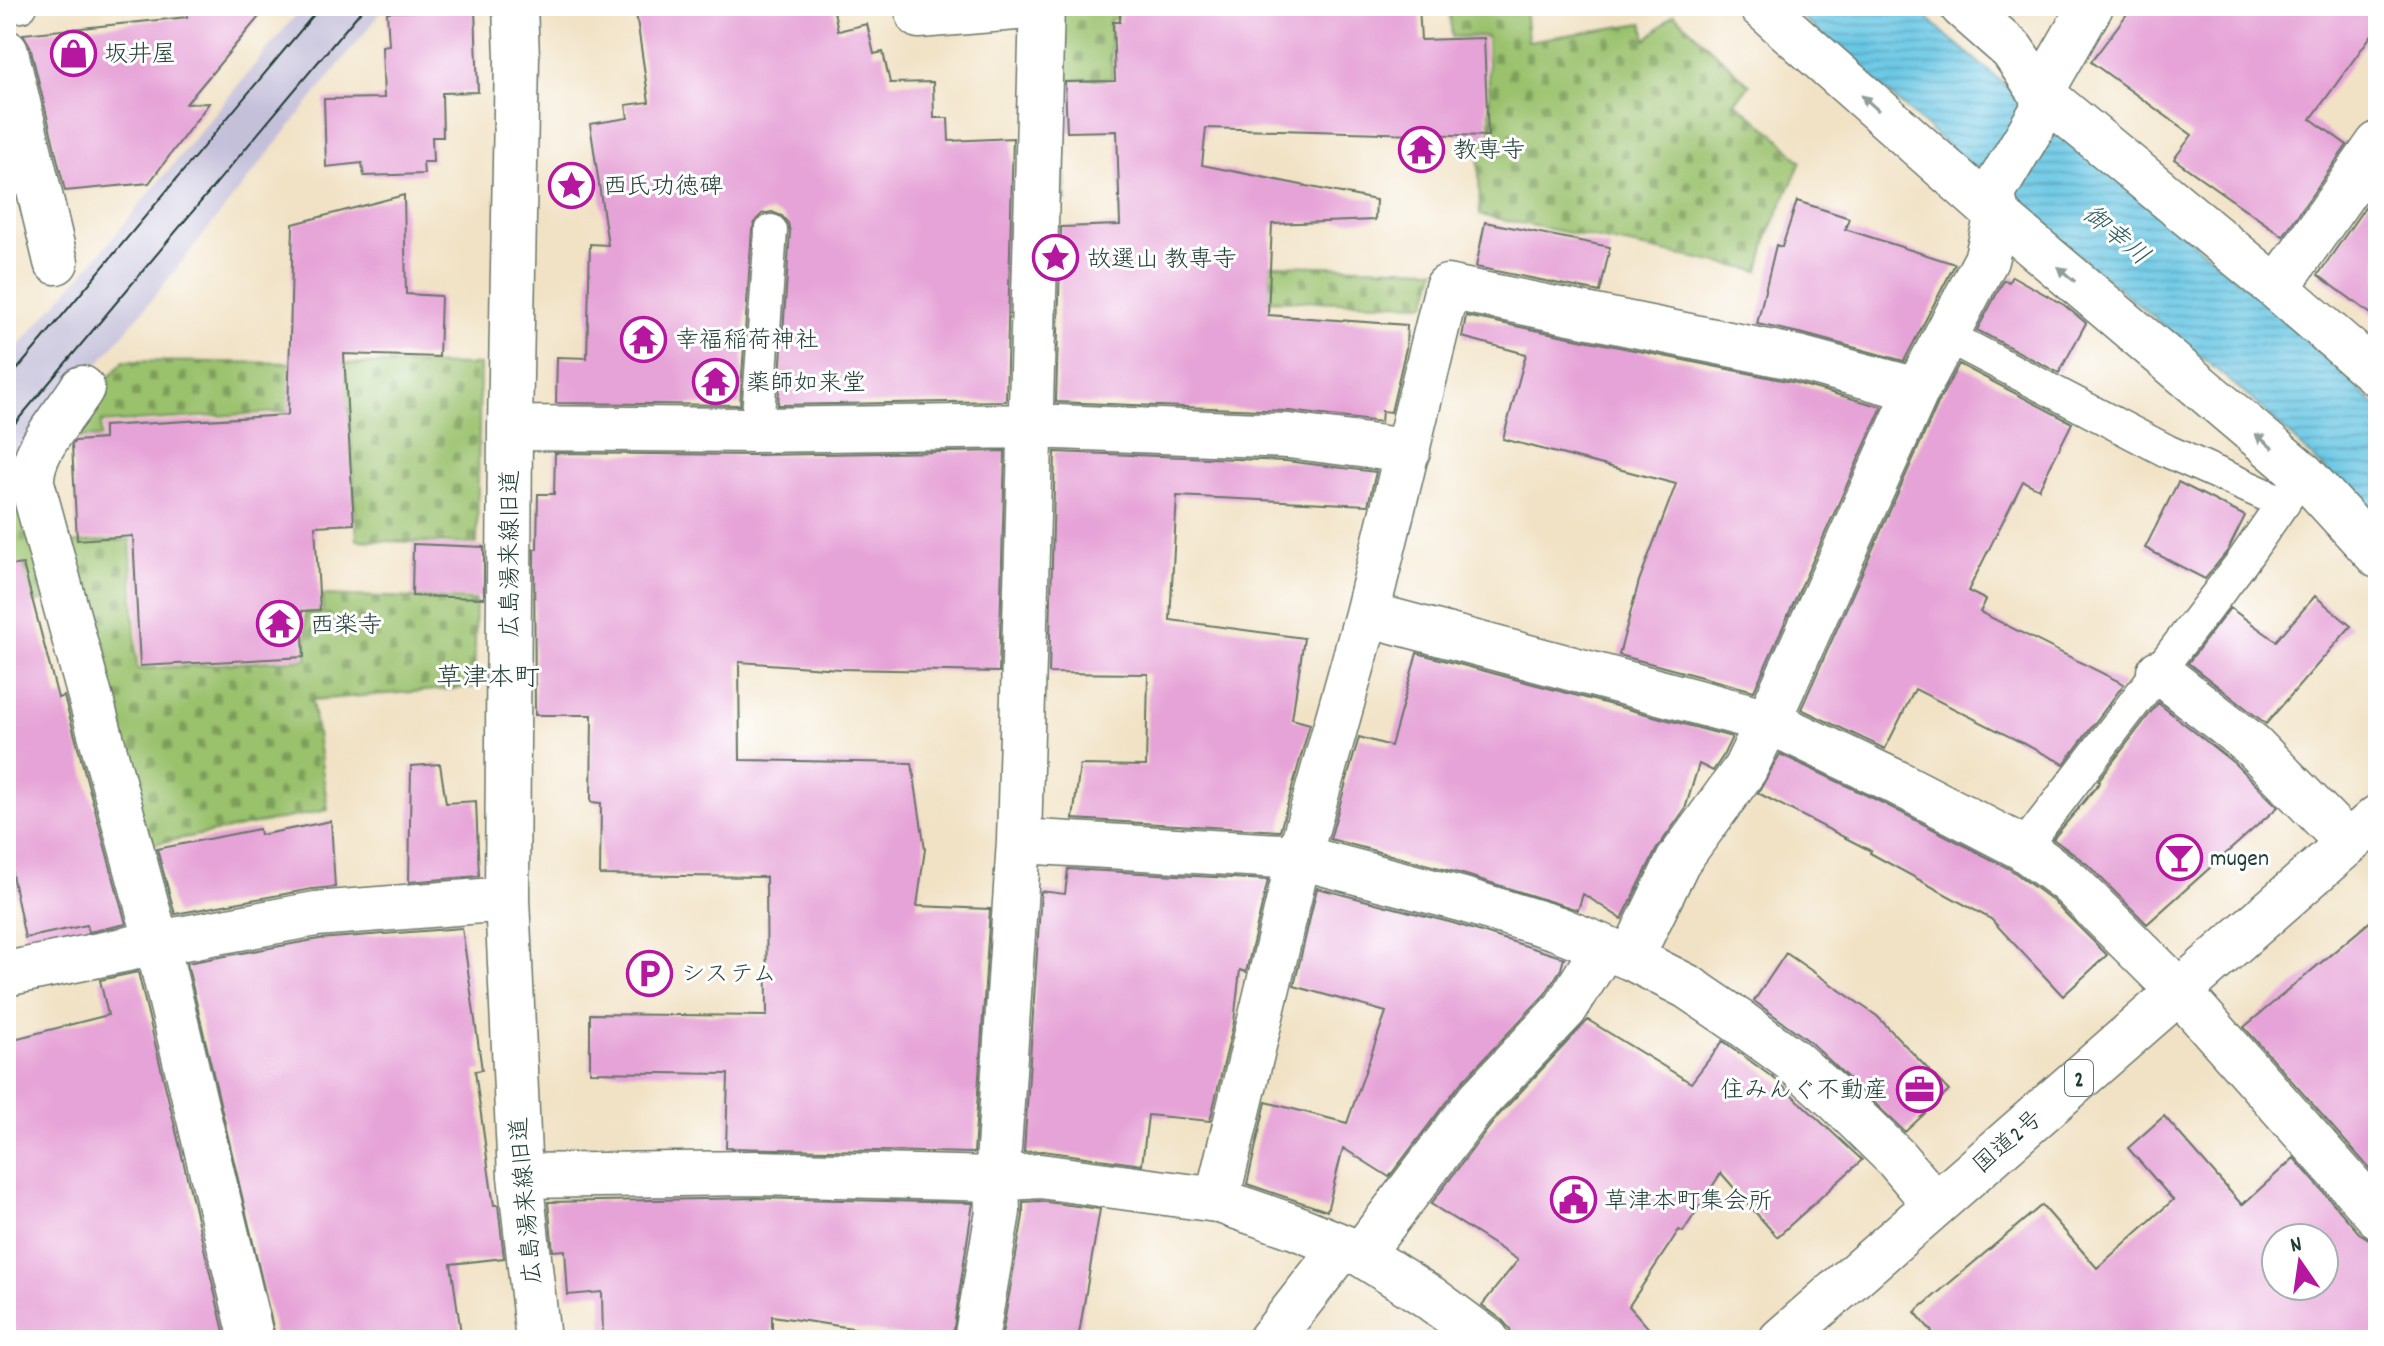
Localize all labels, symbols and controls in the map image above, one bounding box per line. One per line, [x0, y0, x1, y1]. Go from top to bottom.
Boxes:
shop icon: 坂井屋 [49, 29, 97, 77]
place label: 坂井屋 [104, 39, 176, 73]
one-way arrow [1860, 94, 1879, 112]
temple icon: 教専寺 [1398, 125, 1446, 173]
place label: 教専寺 [1453, 135, 1525, 169]
place icon: 西氏功徳碑 [548, 161, 596, 209]
place label: 西氏功徳碑 [603, 171, 723, 205]
water label: 御幸川 [2073, 197, 2157, 276]
place icon: 故選山 教専寺 [1032, 234, 1080, 282]
place label: 故選山 教専寺 [1087, 244, 1237, 278]
one-way arrow [2056, 266, 2076, 283]
temple icon: 幸福稲荷神社 [620, 315, 668, 363]
place label: 幸福稲荷神社 [675, 325, 819, 359]
temple icon: 薬師如来堂 [691, 358, 739, 406]
place label: 薬師如来堂 [746, 368, 866, 402]
one-way arrow [2255, 433, 2275, 450]
street label: 広島湯来線旧道 [495, 470, 529, 638]
temple icon: 西楽寺 [255, 600, 303, 648]
place label: 西楽寺 [310, 610, 382, 644]
district label: 草津本町 [436, 661, 540, 698]
bar icon: mugen [2155, 833, 2203, 881]
place label: mugen [2210, 843, 2269, 877]
parking icon: システム [626, 949, 674, 997]
place label: システム [681, 959, 777, 993]
road number: 2 [2065, 1060, 2093, 1096]
office icon: 住みんぐ不動産 [1895, 1065, 1943, 1113]
place label: 住みんぐ不動産 [1720, 1075, 1888, 1109]
street label: 国道2号 [1967, 1103, 2051, 1183]
street label: 広島湯来線旧道 [504, 1116, 552, 1286]
public building icon: 草津本町集会所 [1549, 1176, 1597, 1224]
place label: 草津本町集会所 [1604, 1186, 1772, 1220]
north arrow [2260, 1222, 2340, 1302]
text: N [2288, 1230, 2305, 1262]

